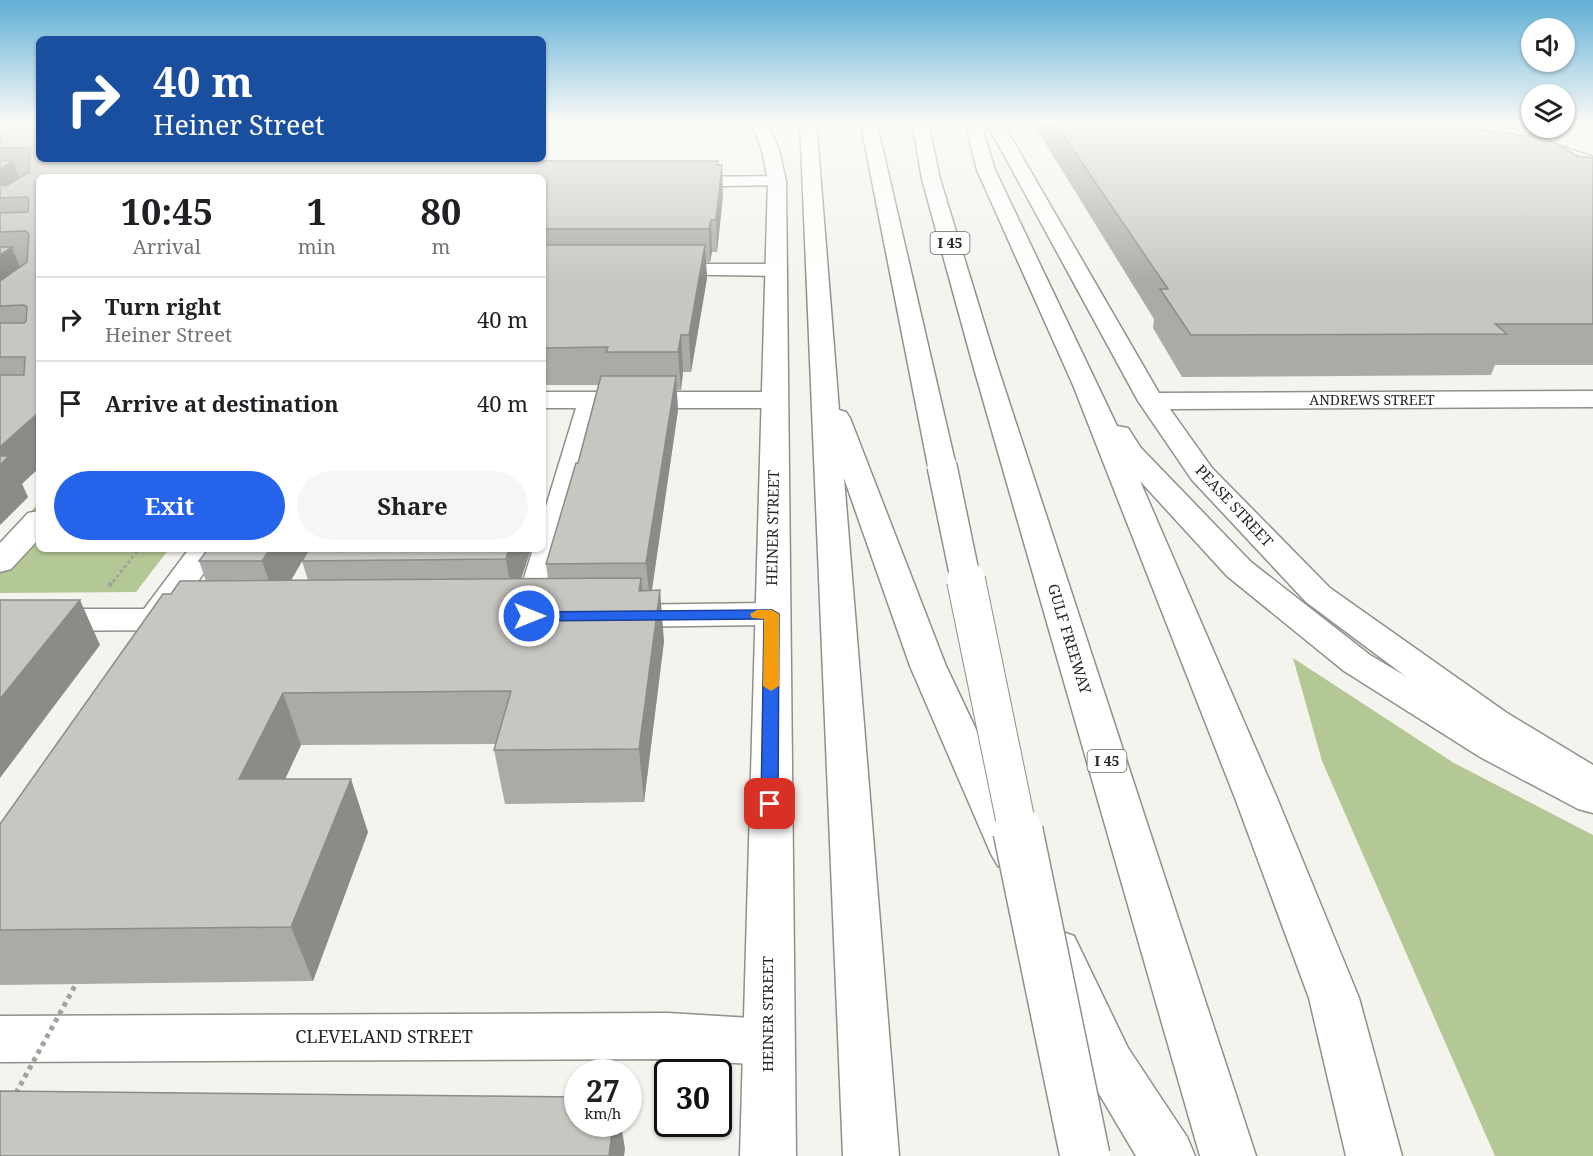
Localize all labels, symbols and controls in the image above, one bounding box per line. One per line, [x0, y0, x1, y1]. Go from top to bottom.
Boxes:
map controls [1521, 18, 1575, 138]
button: sound [1521, 18, 1575, 72]
text: 40 m [153, 52, 253, 109]
icon: right [54, 60, 132, 138]
button: layers [1521, 84, 1575, 138]
text: Heiner Street [153, 106, 324, 143]
text: 10:45 [121, 187, 213, 236]
text: 1 [307, 187, 327, 236]
text: 80 [421, 187, 461, 236]
road number: I 45 [930, 232, 970, 254]
text: Arrival [133, 233, 201, 260]
text: min [298, 233, 336, 260]
text: m [431, 233, 450, 260]
text: Turn right [105, 291, 221, 321]
icon: right [54, 303, 87, 336]
text: 40 m [477, 304, 528, 334]
text: Heiner Street [105, 321, 232, 348]
icon: arrive [54, 387, 87, 420]
text: Arrive at destination [105, 388, 339, 418]
text: 40 m [477, 388, 528, 418]
street label: ANDREWS STREET [1309, 390, 1435, 409]
street label: PEASE STREET [1192, 460, 1278, 551]
street label: HEINER STREET [761, 470, 783, 586]
button: Exit [54, 471, 285, 540]
button: Share [297, 471, 528, 540]
street label: GULF FREEWAY [1044, 581, 1096, 697]
position arrow [497, 584, 561, 648]
road number: I 45 [1088, 750, 1126, 772]
pin [744, 778, 795, 829]
icon: arrive [753, 787, 786, 820]
street label: HEINER STREET [757, 956, 777, 1072]
street label: CLEVELAND STREET [295, 1024, 473, 1048]
speed limit sign: 30 [654, 1059, 732, 1137]
text: 27 [586, 1070, 620, 1111]
text: km/h [585, 1103, 621, 1123]

